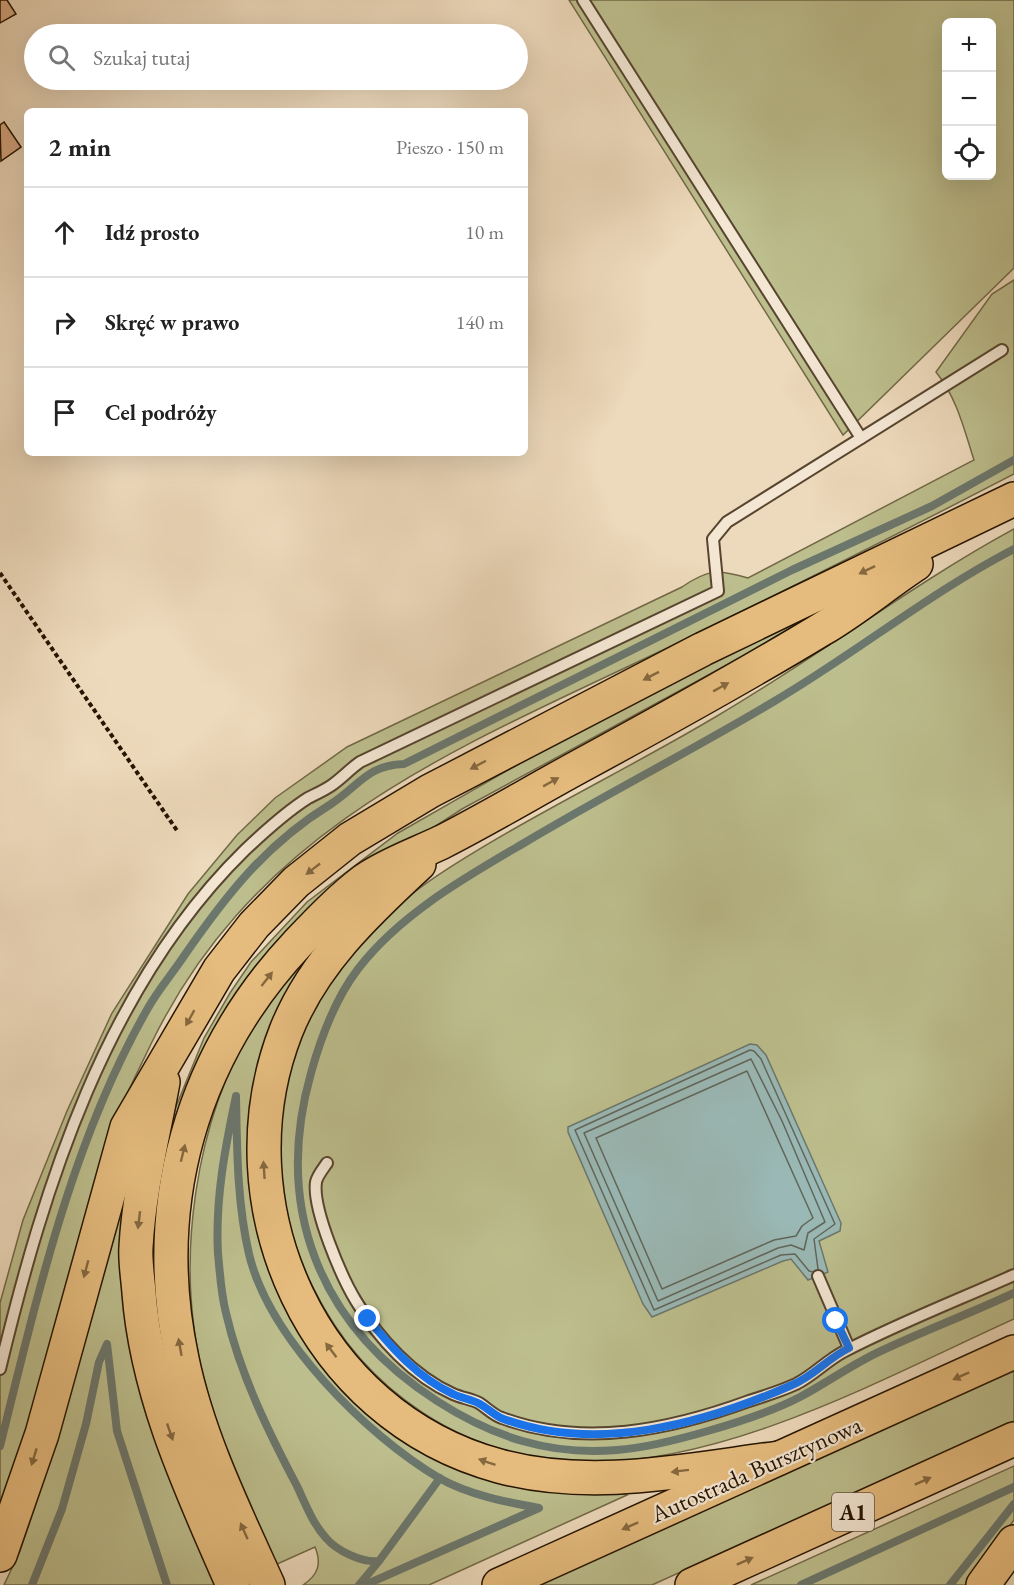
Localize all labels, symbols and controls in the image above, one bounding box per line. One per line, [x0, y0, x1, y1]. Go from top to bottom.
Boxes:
map controls [942, 18, 996, 180]
button: + [942, 18, 996, 72]
search box [24, 24, 528, 90]
icon: search [45, 41, 78, 74]
text: Szukaj tutaj [93, 43, 190, 72]
button: − [942, 72, 996, 126]
button: locate [942, 126, 996, 180]
text: 2 min [48, 130, 111, 164]
text: Pieszo · 150 m [396, 134, 504, 160]
icon: ahead [48, 216, 81, 249]
text: Idź prosto [105, 218, 199, 247]
text: 10 m [465, 219, 504, 245]
icon: right [48, 306, 81, 339]
text: Skręć w prawo [105, 308, 239, 337]
text: 140 m [456, 309, 504, 335]
icon: arrive [48, 396, 81, 429]
text: Cel podróży [105, 398, 217, 427]
one-way arrow [858, 565, 875, 574]
one-way arrow [642, 671, 659, 680]
one-way arrow [713, 681, 729, 692]
one-way arrow [469, 760, 486, 770]
one-way arrow [542, 777, 559, 787]
one-way arrow [305, 862, 321, 875]
one-way arrow [260, 972, 272, 987]
one-way arrow [184, 1010, 195, 1026]
one-way arrow [179, 1144, 188, 1162]
one-way arrow [259, 1161, 268, 1180]
one-way arrow [134, 1211, 144, 1230]
one-way arrow [81, 1260, 90, 1278]
route end [354, 1305, 380, 1331]
route start [822, 1307, 848, 1333]
one-way arrow [175, 1337, 184, 1356]
one-way arrow [325, 1343, 337, 1359]
one-way arrow [952, 1372, 969, 1381]
street label: Autostrada Bursztynowa [645, 1408, 867, 1530]
one-way arrow [165, 1423, 175, 1441]
one-way arrow [29, 1448, 39, 1466]
one-way arrow [478, 1457, 496, 1467]
one-way arrow [670, 1466, 689, 1476]
one-way arrow [914, 1476, 931, 1485]
road number: A1 [832, 1493, 874, 1531]
one-way arrow [622, 1521, 639, 1530]
one-way arrow [239, 1522, 248, 1539]
one-way arrow [736, 1556, 754, 1566]

